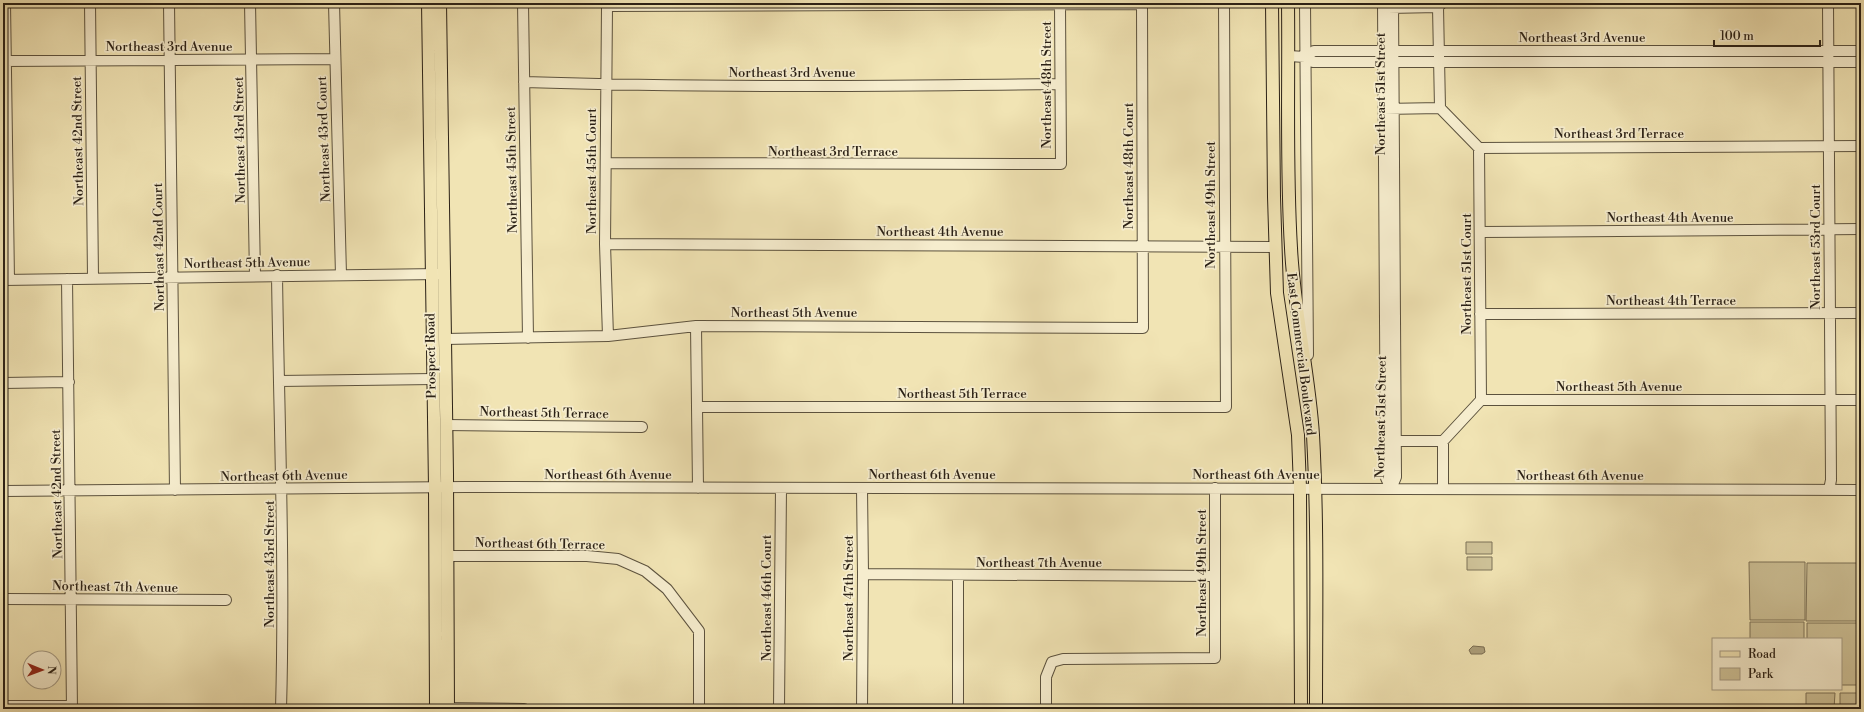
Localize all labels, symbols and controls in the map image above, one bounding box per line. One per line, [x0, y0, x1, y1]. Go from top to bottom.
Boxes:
street label: Northeast 48th Street [1039, 21, 1055, 149]
scale bar [1714, 22, 1820, 48]
text: 100 m [1720, 29, 1754, 44]
street label: Northeast 3rd Avenue [1518, 30, 1646, 46]
street label: Northeast 51st Street [1373, 32, 1389, 155]
street label: Northeast 3rd Avenue [105, 39, 233, 55]
street label: Northeast 3rd Avenue [728, 65, 856, 81]
street label: Northeast 43rd Court [314, 75, 334, 202]
street label: Northeast 42nd Street [69, 76, 87, 206]
street label: Northeast 43rd Street [231, 76, 249, 204]
street label: Northeast 48th Court [1121, 102, 1137, 229]
street label: Northeast 45th Street [503, 106, 521, 234]
street label: Northeast 45th Court [584, 108, 600, 234]
street label: Northeast 3rd Terrace [1554, 126, 1684, 142]
street label: Northeast 49th Street [1203, 141, 1219, 269]
street label: Northeast 3rd Terrace [768, 144, 898, 160]
street label: Northeast 42nd Court [150, 182, 168, 311]
street label: Northeast 53rd Court [1808, 184, 1824, 310]
street label: Northeast 4th Avenue [1606, 210, 1734, 226]
street label: Northeast 51st Court [1459, 213, 1475, 335]
street label: Northeast 4th Avenue [876, 224, 1004, 240]
street label: Northeast 5th Avenue [184, 254, 311, 272]
street label: East Commercial Boulevard [1283, 272, 1319, 437]
street label: Northeast 4th Terrace [1606, 293, 1736, 309]
street label: Northeast 5th Avenue [731, 305, 858, 321]
street label: Prospect Road [422, 313, 440, 399]
street label: Northeast 51st Street [1372, 355, 1390, 478]
street label: Northeast 5th Avenue [1556, 379, 1683, 395]
street label: Northeast 5th Terrace [897, 386, 1027, 402]
street label: Northeast 5th Terrace [479, 404, 609, 422]
street label: Northeast 42nd Street [48, 429, 66, 559]
street label: Northeast 6th Avenue [220, 467, 348, 485]
street label: Northeast 6th Avenue [544, 467, 672, 483]
street label: Northeast 6th Avenue [868, 467, 996, 483]
street label: Northeast 6th Avenue [1192, 467, 1320, 483]
street label: Northeast 6th Avenue [1516, 468, 1644, 484]
street label: Northeast 43rd Street [262, 500, 278, 628]
street label: Northeast 49th Street [1194, 509, 1210, 637]
street label: Northeast 46th Court [759, 534, 775, 661]
street label: Northeast 6th Terrace [475, 535, 606, 553]
street label: Northeast 47th Street [841, 535, 857, 661]
street label: Northeast 7th Avenue [976, 555, 1102, 571]
street label: Northeast 7th Avenue [52, 578, 179, 596]
legend [1712, 638, 1842, 690]
text: Road [1748, 647, 1776, 662]
north arrow [22, 650, 62, 690]
text: N [44, 666, 58, 675]
text: Park [1748, 667, 1774, 682]

